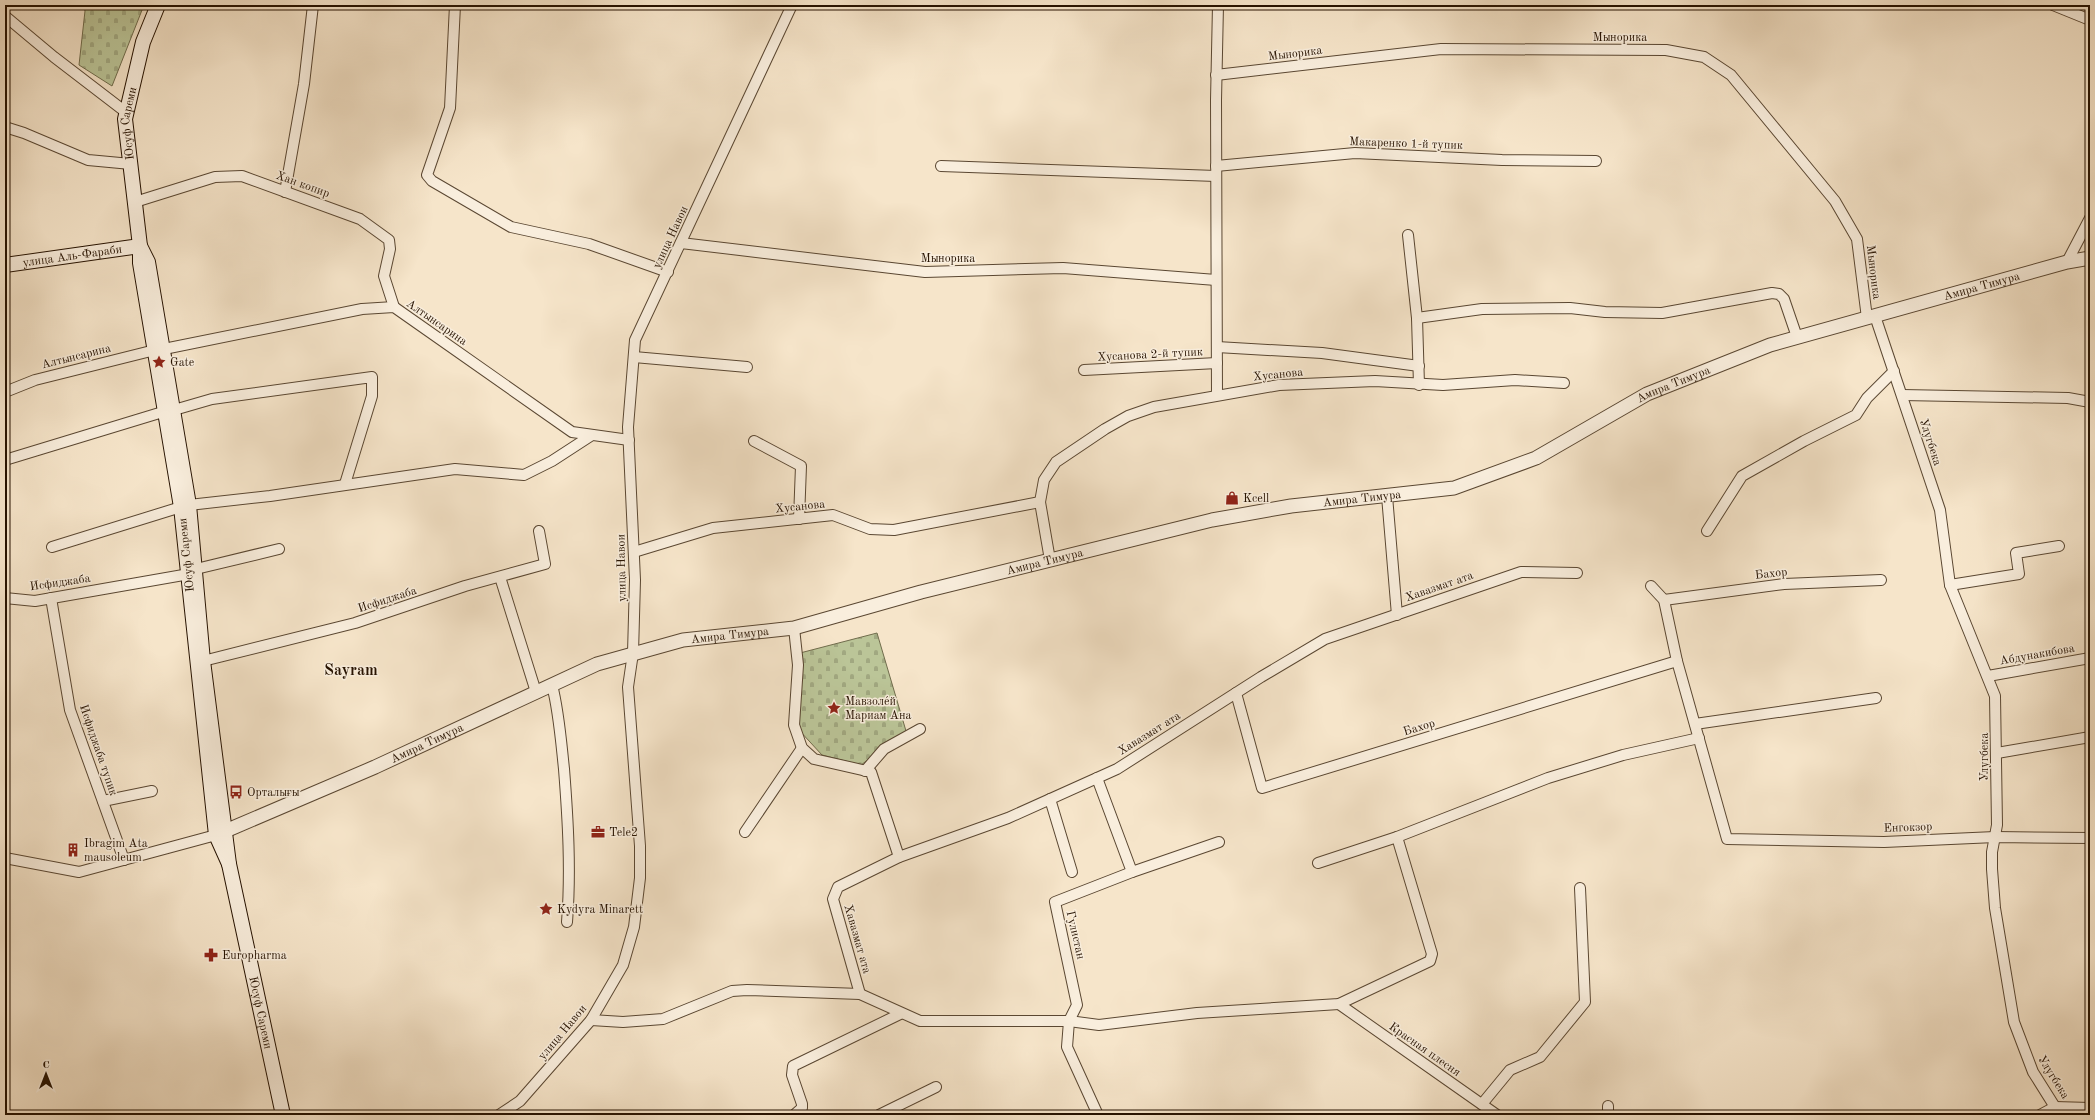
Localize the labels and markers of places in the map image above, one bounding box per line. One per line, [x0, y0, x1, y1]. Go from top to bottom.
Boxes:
place icon: Gate [151, 354, 167, 370]
place label: Gate [170, 357, 195, 369]
shop icon: Kcell [1224, 490, 1240, 506]
place label: Kcell [1243, 493, 1269, 505]
place label: Мавзоле́й Мариам Ана [845, 696, 912, 722]
place icon: Мавзоле́й Мариам Ана [826, 700, 842, 716]
bus stop icon: Орталығы [228, 784, 244, 800]
place label: Орталығы [247, 787, 300, 799]
office icon: Tele2 [590, 824, 606, 840]
place label: Tele2 [609, 827, 638, 839]
place label: Ibragim Ata mausoleum [84, 838, 148, 864]
building icon: Ibragim Ata mausoleum [65, 842, 81, 858]
place icon: Kydyra Minarett [538, 901, 554, 917]
place label: Kydyra Minarett [557, 904, 643, 916]
pharmacy icon: Europharma [203, 947, 219, 963]
place label: Europharma [222, 950, 287, 962]

